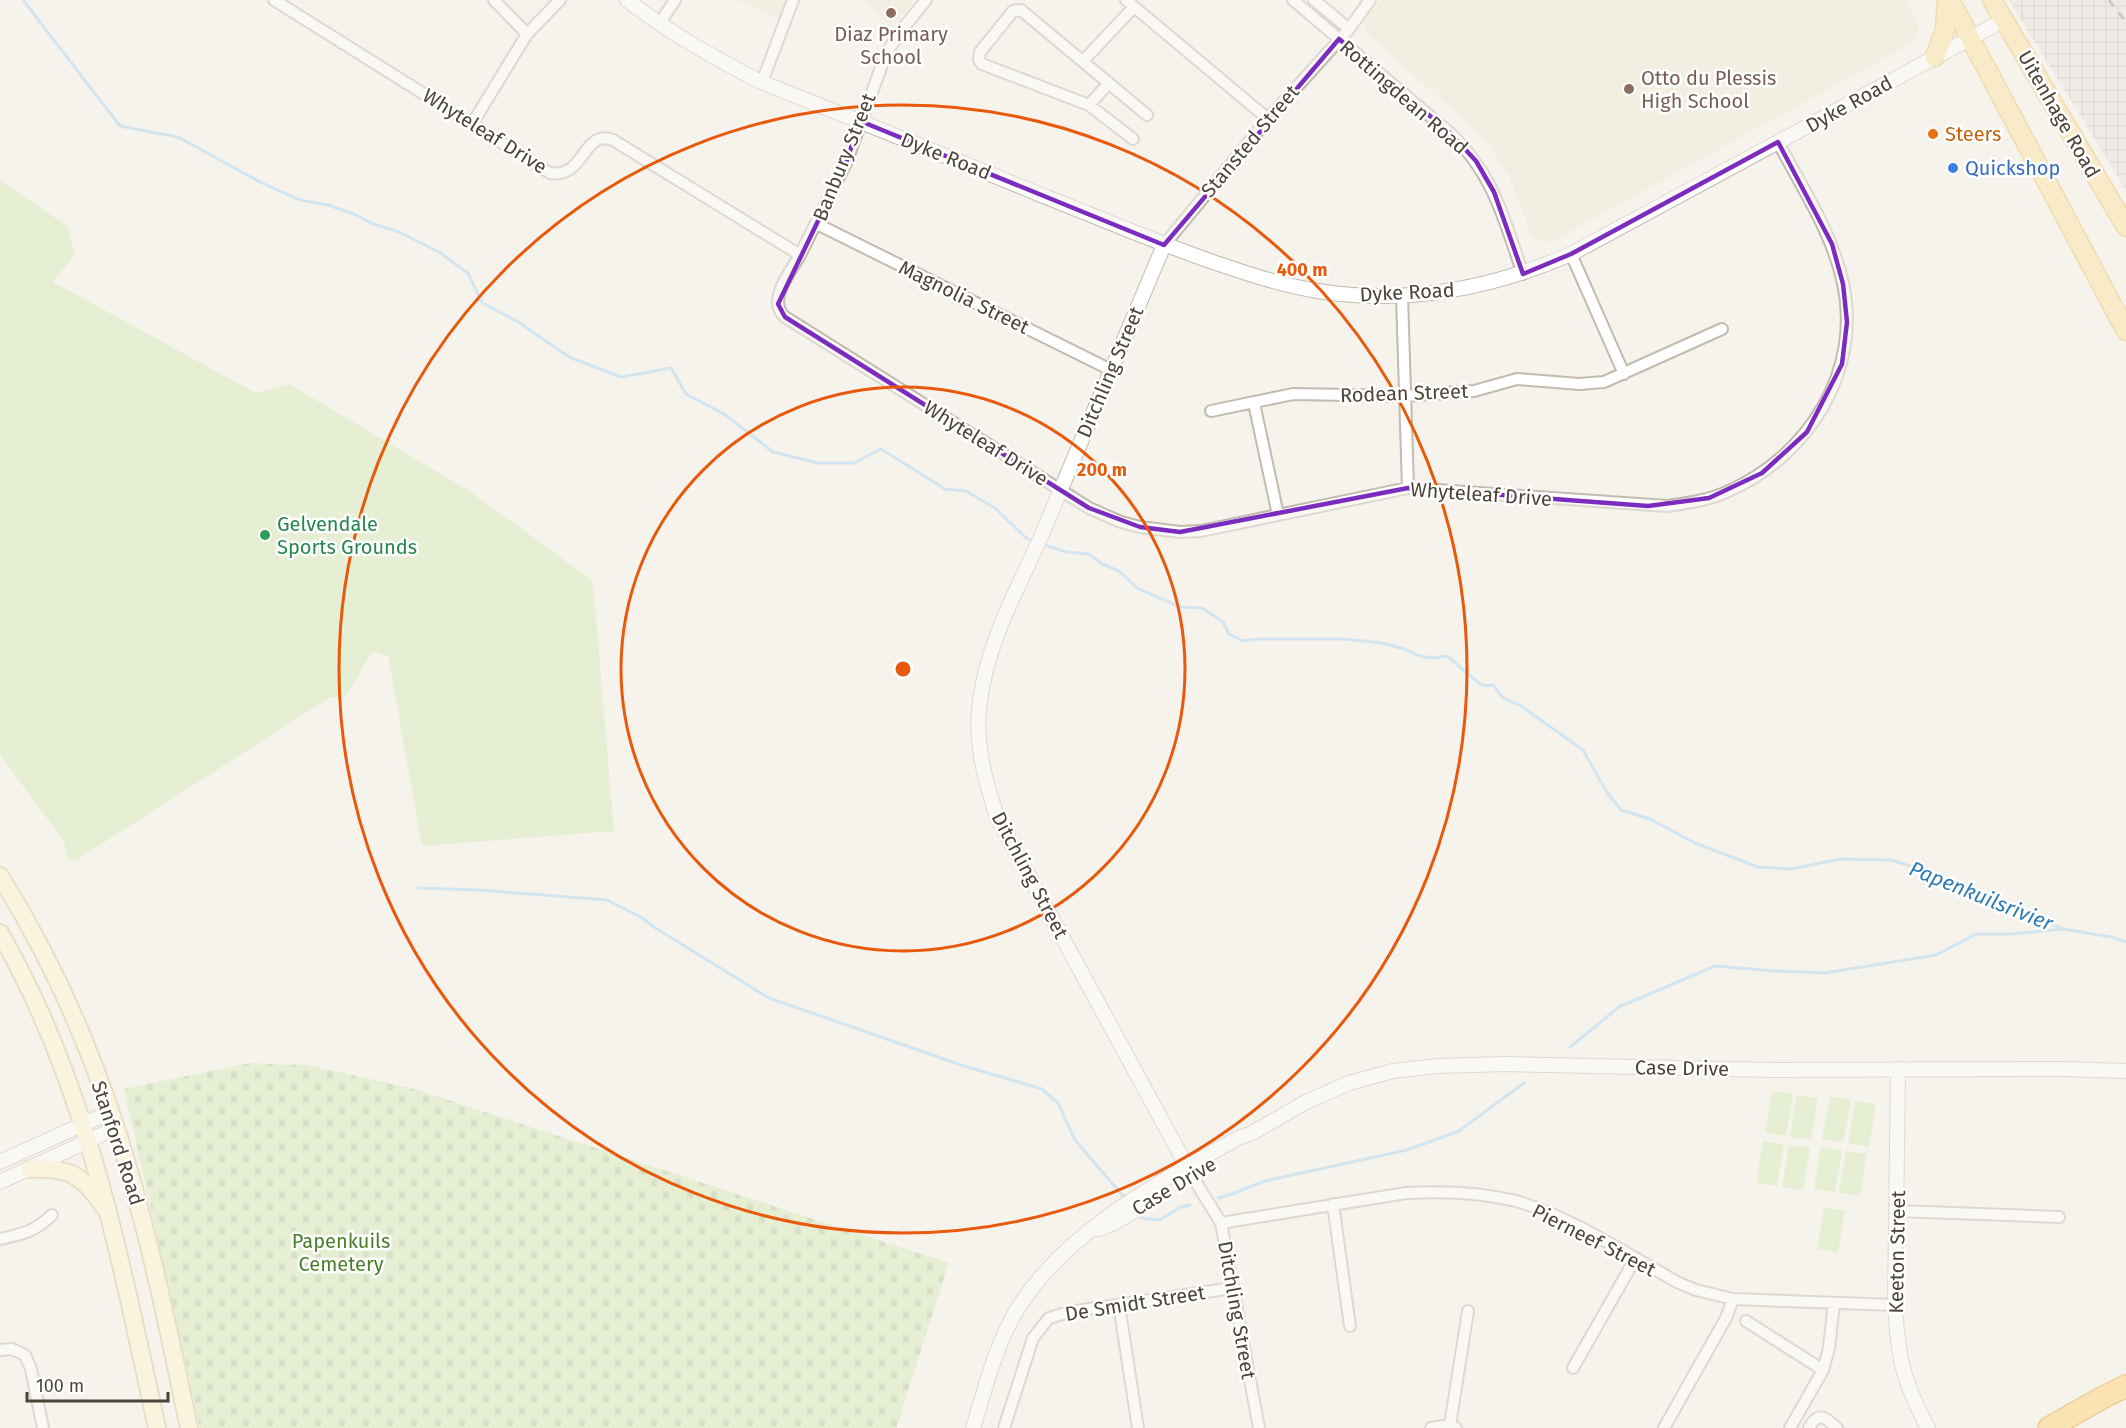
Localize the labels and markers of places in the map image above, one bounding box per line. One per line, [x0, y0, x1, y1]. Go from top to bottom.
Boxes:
marker: Diaz Primary School [884, 6, 898, 20]
place label: Diaz Primary School [834, 22, 948, 69]
place label: Otto du Plessis High School [1641, 66, 1776, 113]
marker: Otto du Plessis High School [1622, 82, 1636, 96]
place label: Steers [1945, 122, 2001, 146]
marker: Steers [1926, 127, 1940, 141]
place label: Quickshop [1965, 156, 2060, 180]
marker: Quickshop [1946, 161, 1960, 175]
place label: Gelvendale Sports Grounds [277, 512, 417, 559]
marker: Gelvendale Sports Grounds [258, 528, 272, 542]
centre of rings [893, 659, 913, 679]

